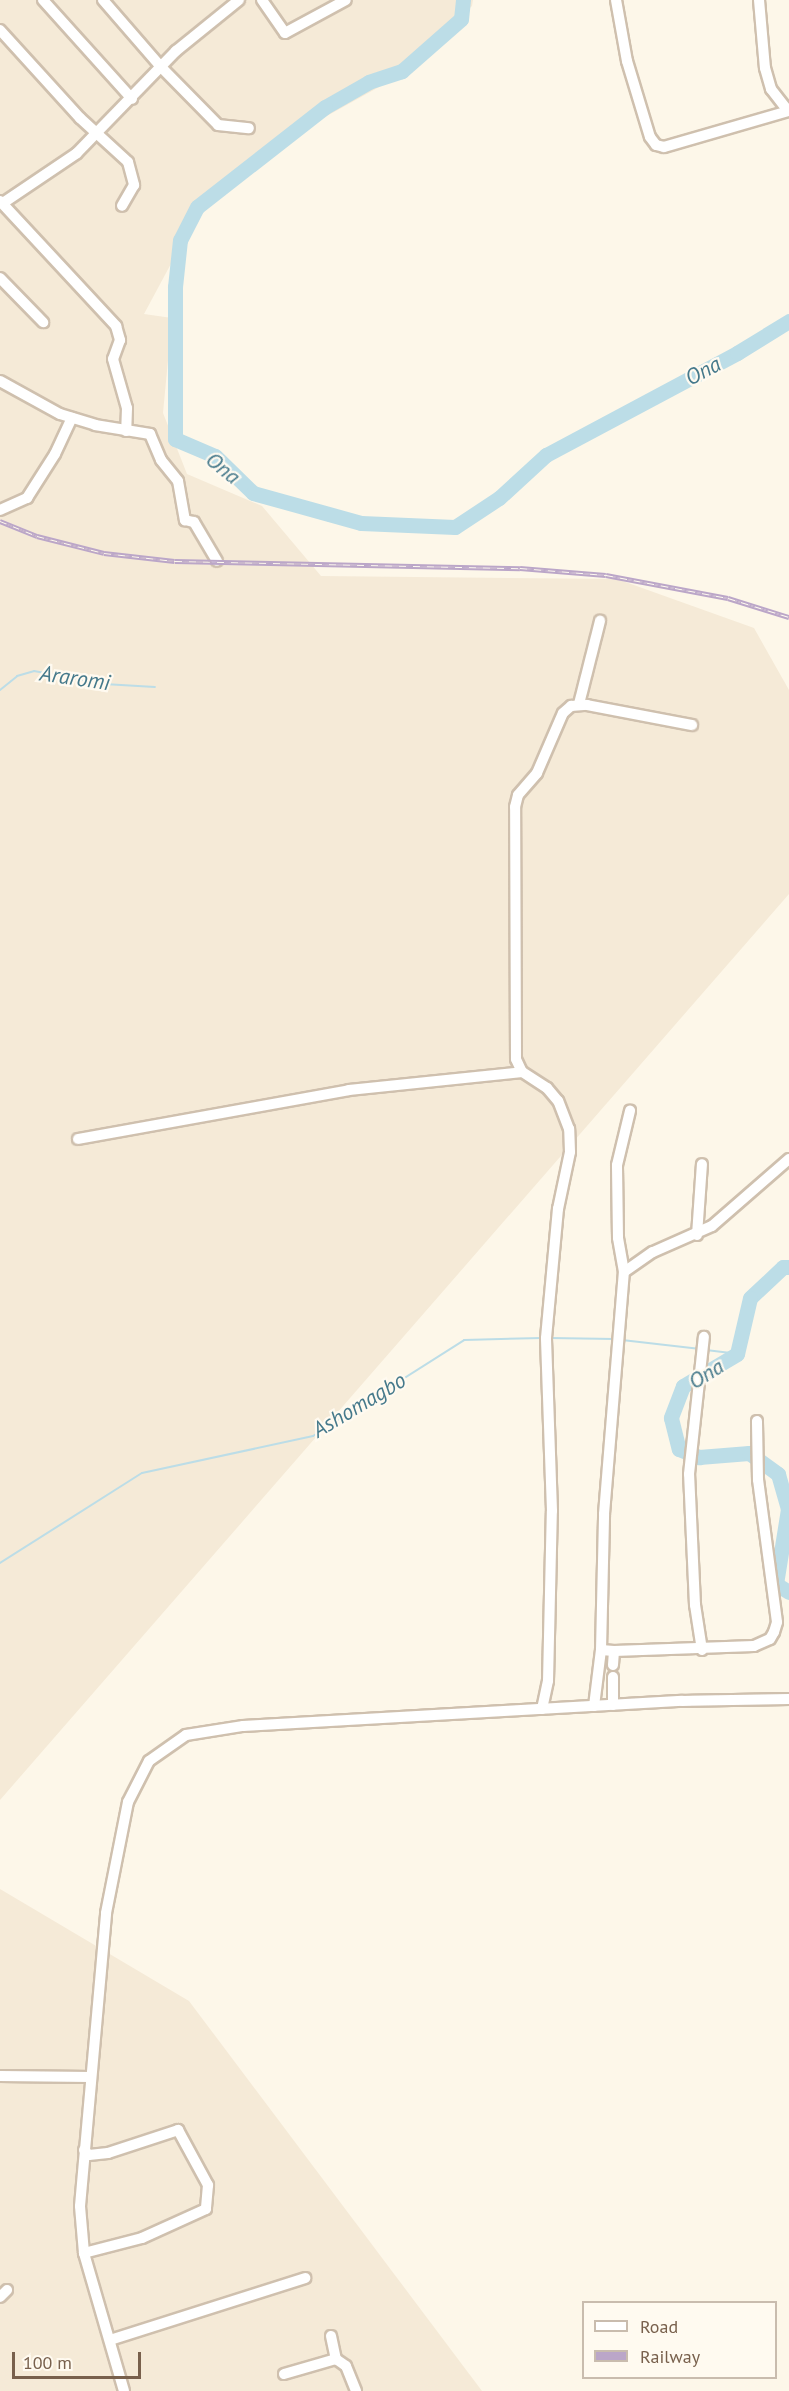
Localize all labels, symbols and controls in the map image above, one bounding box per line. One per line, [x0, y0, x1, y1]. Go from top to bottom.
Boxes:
water label: Ona [681, 351, 725, 391]
water label: Ona [201, 446, 245, 490]
water label: Araromi [38, 660, 112, 696]
water label: Ona [684, 1353, 728, 1395]
water label: Ashomagbo [307, 1367, 411, 1443]
legend [582, 2301, 777, 2379]
text: Road [640, 2315, 678, 2338]
scale bar [15, 2340, 144, 2378]
text: Railway [640, 2345, 700, 2368]
text: 100 m [23, 2351, 72, 2374]

